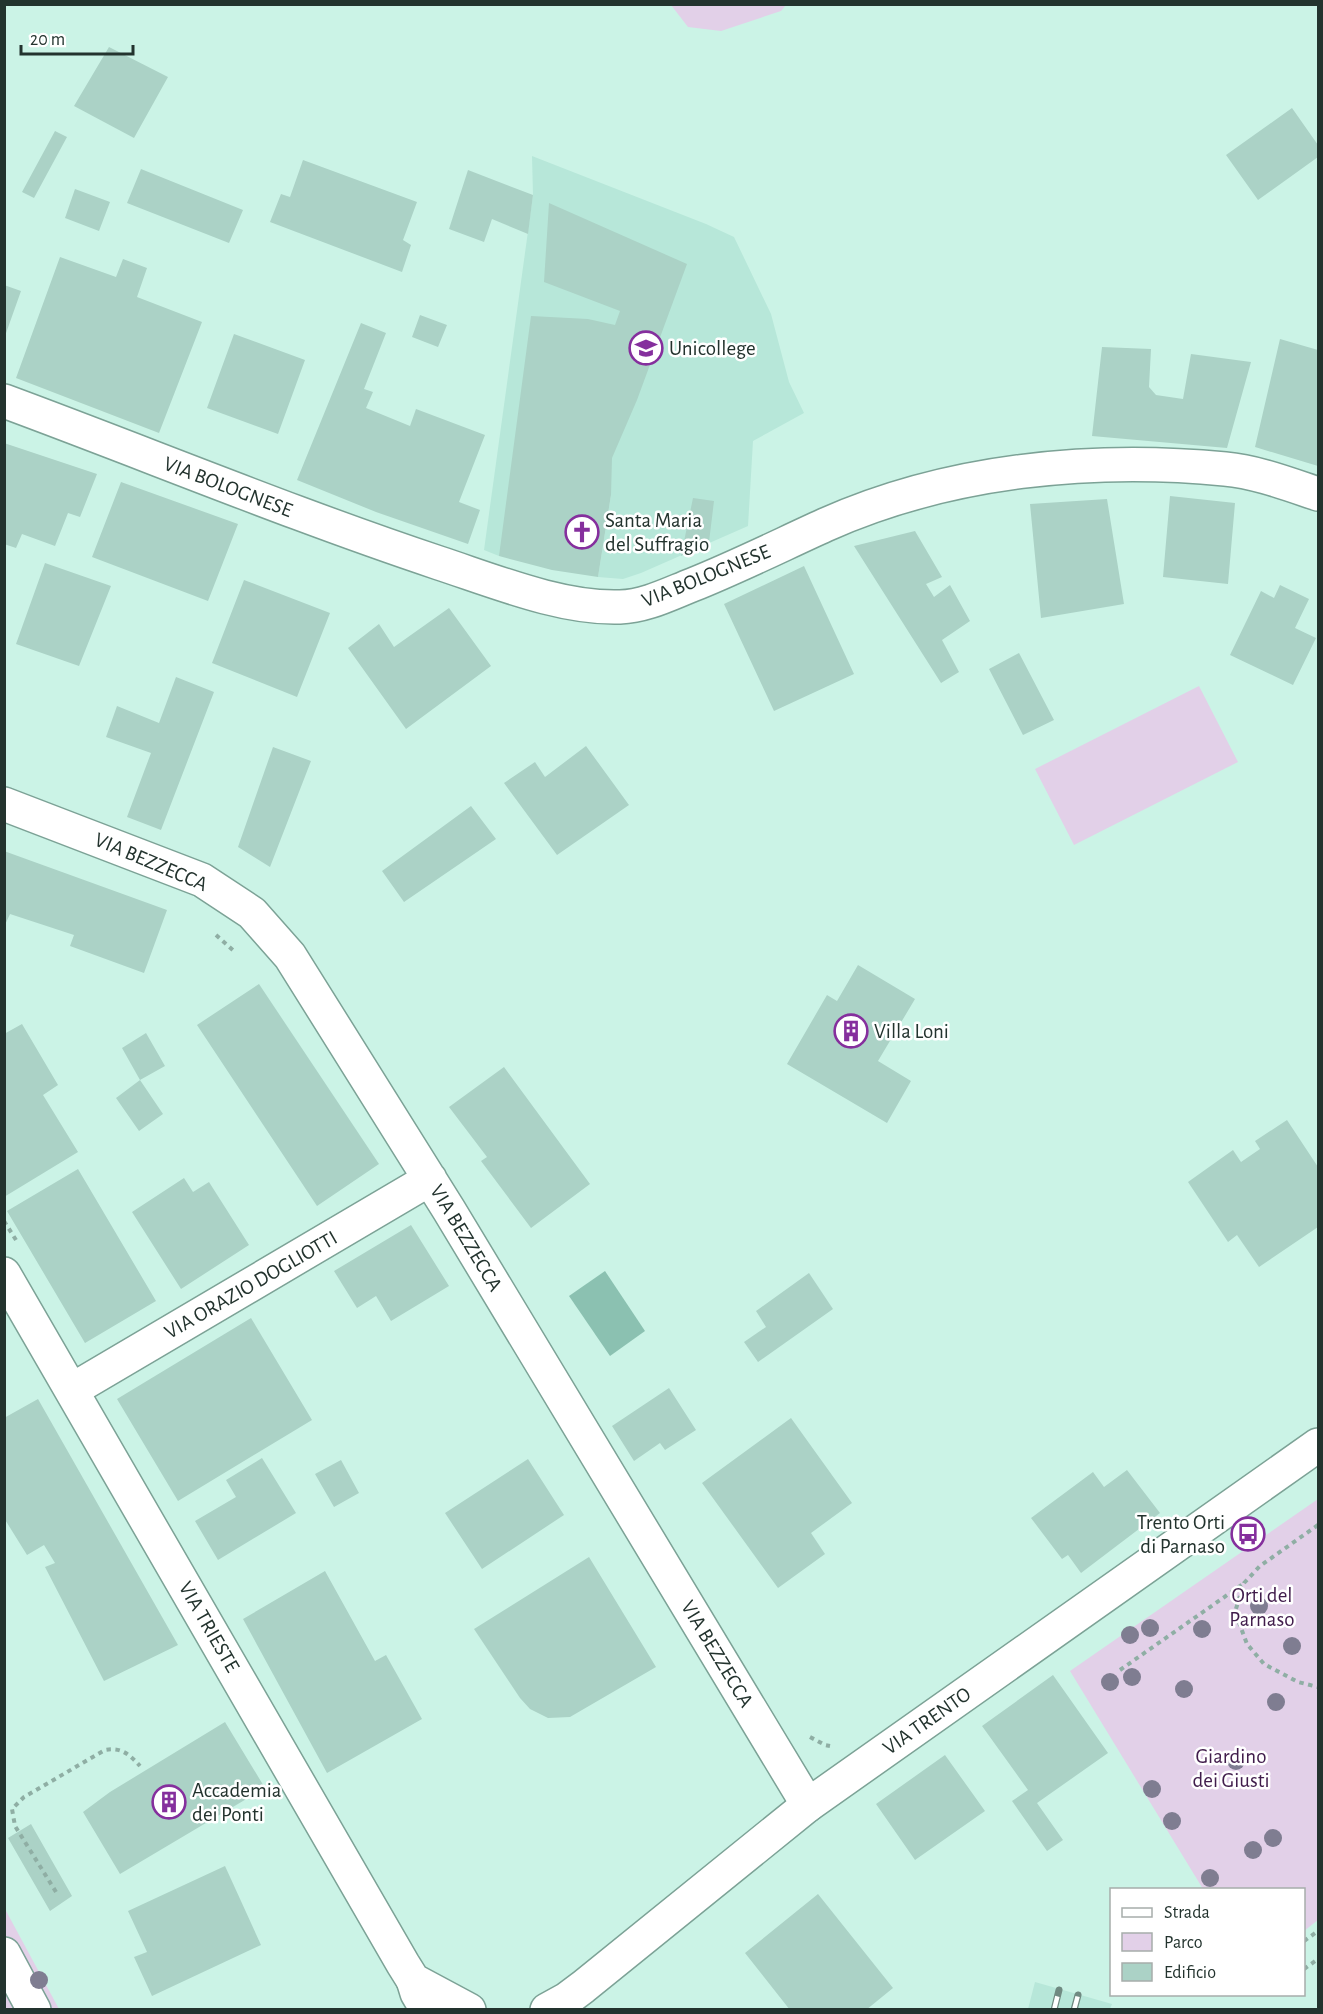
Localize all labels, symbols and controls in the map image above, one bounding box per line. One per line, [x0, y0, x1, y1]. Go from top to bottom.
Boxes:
scale bar [21, 18, 134, 56]
text: 20 m [30, 31, 65, 49]
school or university icon: Unicollege [628, 330, 664, 366]
place label: Unicollege [669, 338, 756, 359]
street label: VIA BOLOGNESE [161, 453, 295, 521]
place label: Santa Maria del Suffragio [605, 510, 709, 555]
church icon: Santa Maria del Suffragio [564, 514, 600, 550]
street label: VIA BOLOGNESE [639, 541, 773, 611]
street label: VIA BEZZECCA [91, 829, 211, 895]
building icon: Villa Loni [833, 1013, 869, 1049]
place label: Villa Loni [874, 1021, 949, 1042]
street label: VIA BEZZECCA [426, 1181, 506, 1295]
street label: VIA ORAZIO DOGLIOTTI [161, 1227, 341, 1343]
place label: Trento Orti di Parnaso [1137, 1512, 1225, 1557]
bus stop icon: Trento Orti di Parnaso [1230, 1516, 1266, 1552]
street label: VIA TRIESTE [175, 1578, 243, 1676]
park label: Orti del Parnaso [1229, 1585, 1295, 1630]
street label: VIA BEZZECCA [677, 1597, 757, 1711]
street label: VIA TRENTO [879, 1683, 975, 1759]
park label: Giardino dei Giusti [1192, 1746, 1270, 1791]
place label: Accademia dei Ponti [192, 1780, 282, 1825]
building icon: Accademia dei Ponti [151, 1784, 187, 1820]
legend [1110, 1888, 1305, 1996]
text: Strada [1164, 1904, 1210, 1922]
text: Parco [1164, 1934, 1203, 1952]
text: Edificio [1164, 1964, 1216, 1982]

